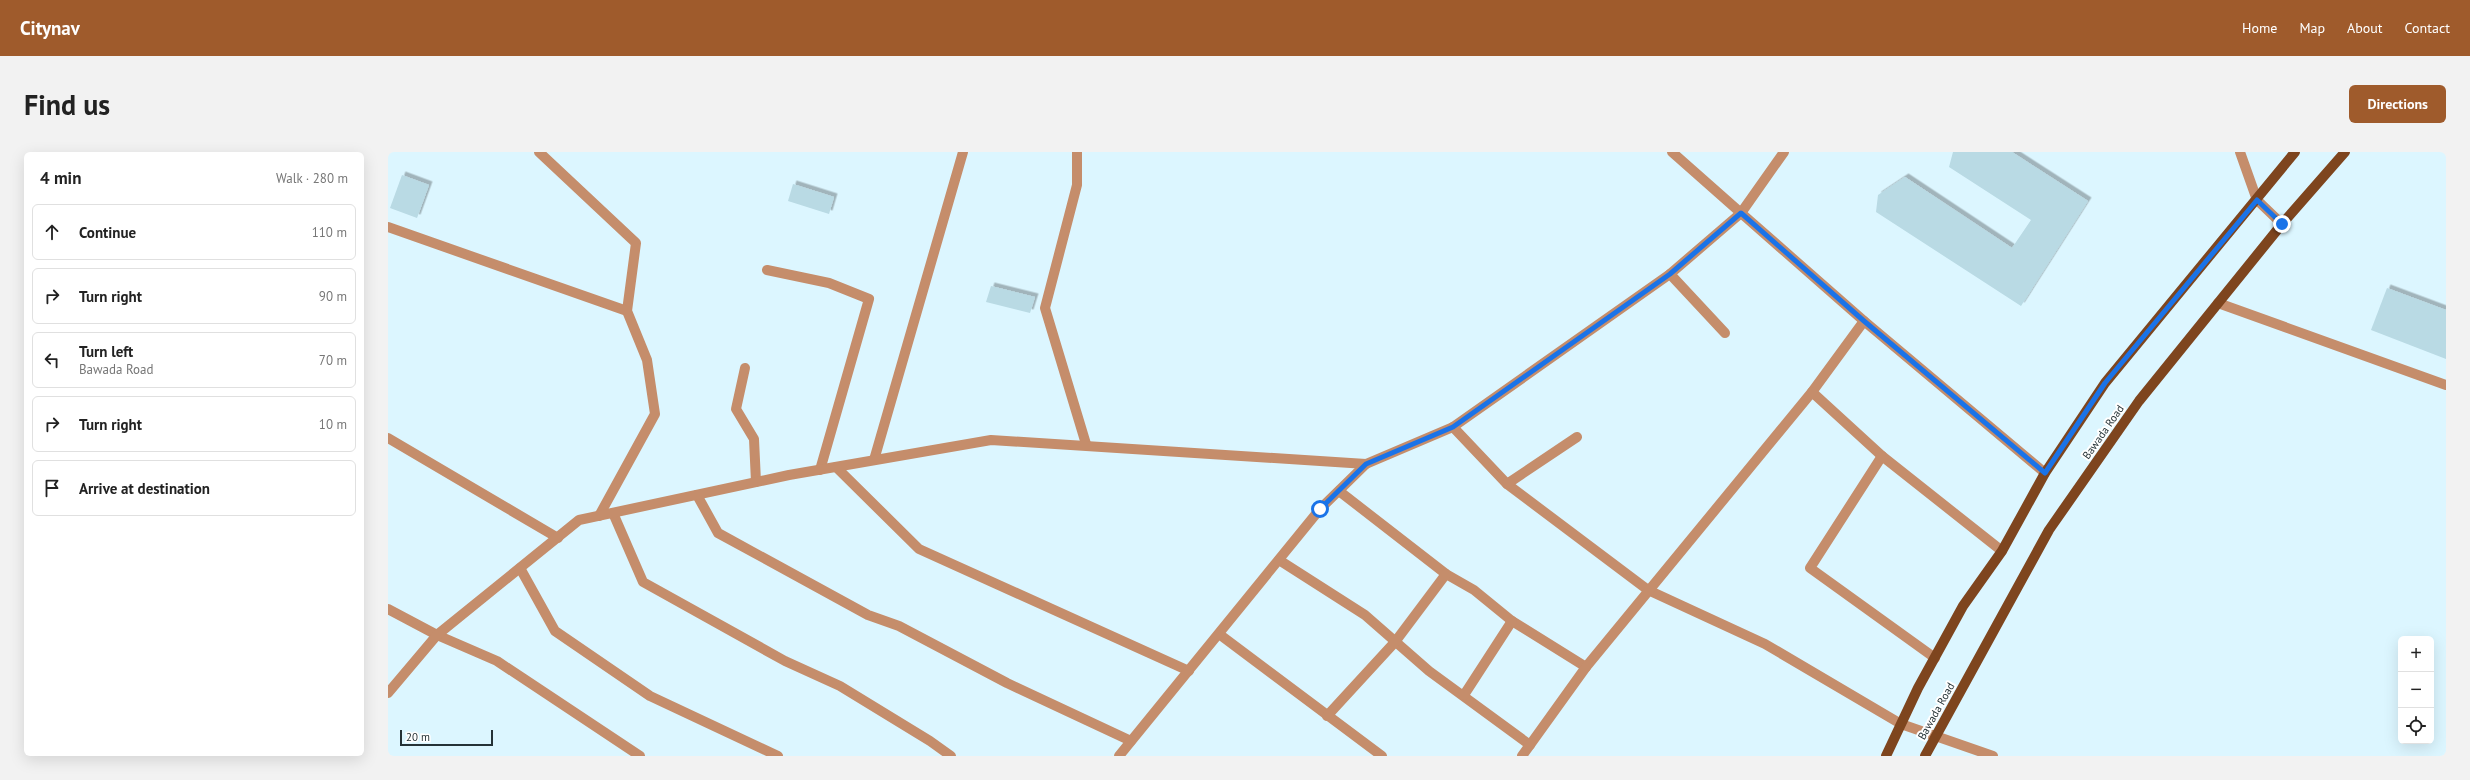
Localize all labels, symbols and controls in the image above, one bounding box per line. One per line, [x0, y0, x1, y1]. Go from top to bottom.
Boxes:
text: Citynav [20, 16, 80, 40]
text: Home [2242, 19, 2277, 37]
text: Map [2299, 19, 2325, 37]
text: About [2347, 19, 2383, 37]
text: Contact [2405, 19, 2450, 37]
button: Directions [2349, 85, 2446, 123]
text: Find us [24, 86, 110, 123]
text: 4 min [40, 167, 81, 189]
text: Walk · 280 m [276, 170, 348, 187]
route end [2273, 215, 2291, 233]
icon: ahead [41, 221, 63, 243]
text: Continue [79, 223, 136, 242]
text: 110 m [312, 224, 347, 241]
icon: right [41, 285, 63, 307]
text: Turn right [79, 287, 142, 306]
text: 90 m [319, 288, 347, 305]
text: Turn left [79, 342, 133, 361]
icon: left [41, 349, 63, 371]
text: 70 m [319, 352, 347, 369]
text: Bawada Road [79, 361, 153, 378]
street label: Bawada Road [2079, 402, 2127, 462]
icon: right [41, 413, 63, 435]
text: Turn right [79, 415, 142, 434]
text: 10 m [319, 416, 347, 433]
icon: arrive [41, 477, 63, 499]
text: Arrive at destination [79, 479, 210, 498]
route start [1311, 500, 1329, 518]
map controls [2398, 636, 2434, 744]
button: + [2398, 636, 2434, 672]
button: − [2398, 672, 2434, 708]
street label: Bawada Road [1915, 680, 1957, 742]
button: locate [2398, 708, 2434, 744]
scale bar [400, 728, 493, 747]
text: 20 m [406, 730, 430, 744]

